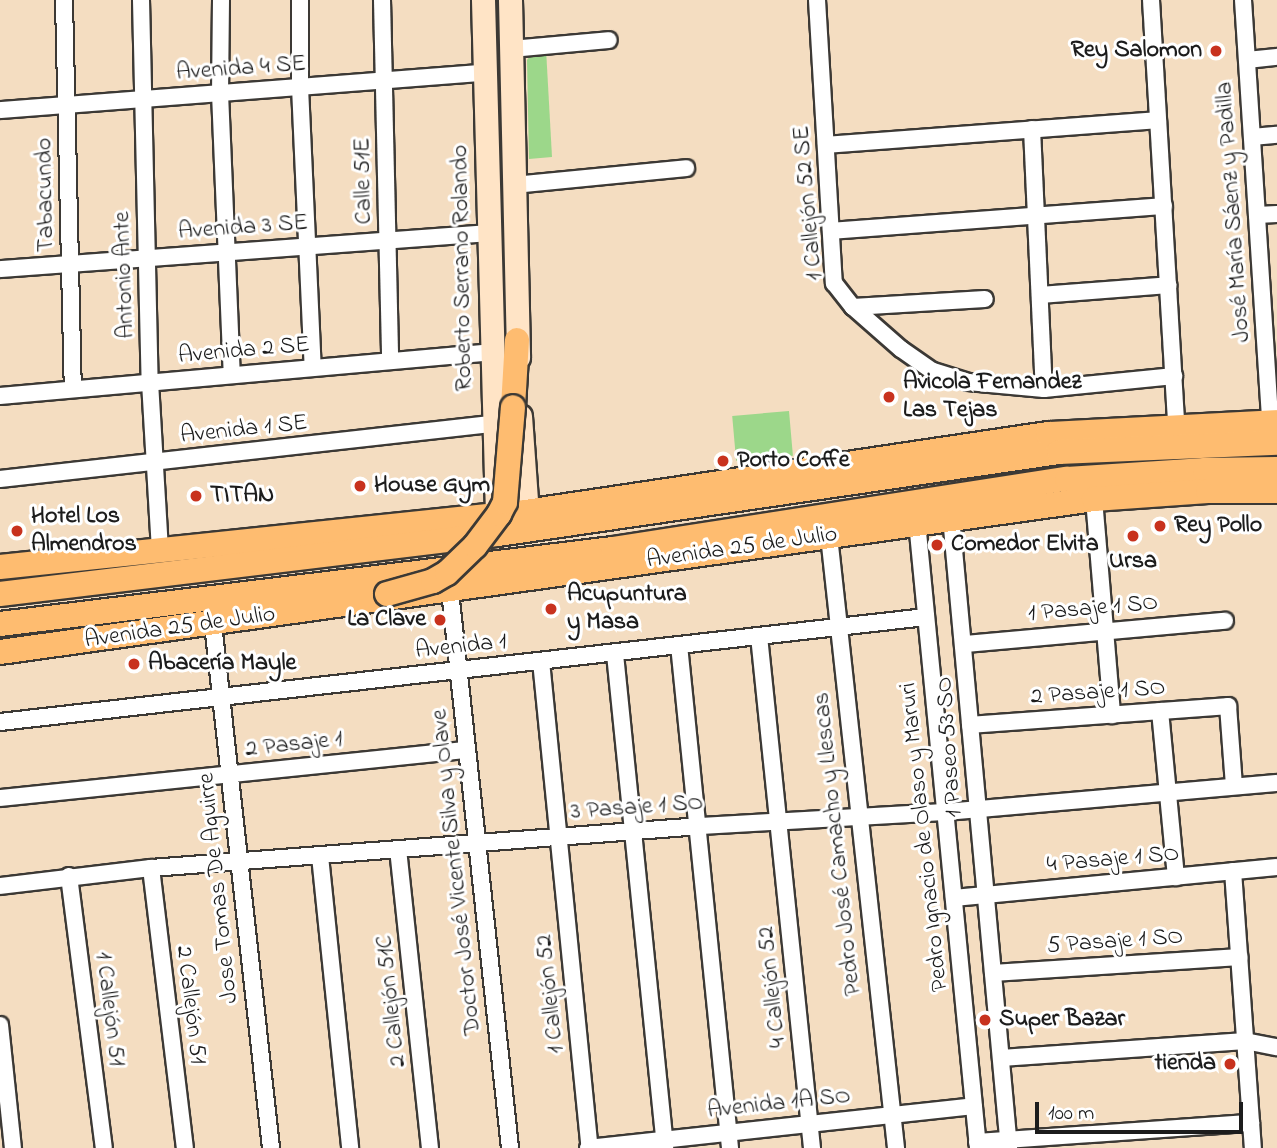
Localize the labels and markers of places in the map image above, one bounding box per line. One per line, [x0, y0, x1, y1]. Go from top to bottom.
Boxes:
place label: Rey Salomon [1071, 37, 1202, 65]
marker: Rey Salomon [1208, 43, 1224, 59]
place label: Avicola Fernandez Las Tejas [903, 369, 1081, 425]
marker: Avicola Fernandez Las Tejas [881, 389, 897, 405]
place label: Porto Coffe [737, 447, 850, 475]
marker: Porto Coffe [715, 453, 731, 469]
place label: House Gym [374, 472, 490, 500]
marker: House Gym [352, 478, 368, 494]
place label: TITAN [210, 482, 274, 510]
marker: TITAN [188, 488, 204, 504]
place label: Hotel Los Almendros [31, 503, 137, 559]
place label: Rey Pollo [1174, 512, 1262, 540]
marker: Rey Pollo [1152, 518, 1168, 534]
marker: Hotel Los Almendros [9, 523, 25, 539]
marker: Ursa [1125, 528, 1141, 544]
place label: Comedor Elvita [951, 531, 1099, 559]
marker: Comedor Elvita [929, 537, 945, 553]
place label: Ursa [1109, 548, 1157, 576]
place label: Acupuntura y Masa [567, 581, 687, 637]
marker: Acupuntura y Masa [541, 599, 561, 619]
place label: La Clave [347, 606, 426, 634]
marker: La Clave [432, 612, 448, 628]
place label: Abacería Mayle [148, 650, 296, 678]
marker: Abacería Mayle [126, 656, 142, 672]
place label: Super Bazar [999, 1006, 1125, 1034]
marker: Super Bazar [977, 1012, 993, 1028]
place label: tienda [1155, 1050, 1216, 1078]
marker: tienda [1222, 1056, 1238, 1072]

